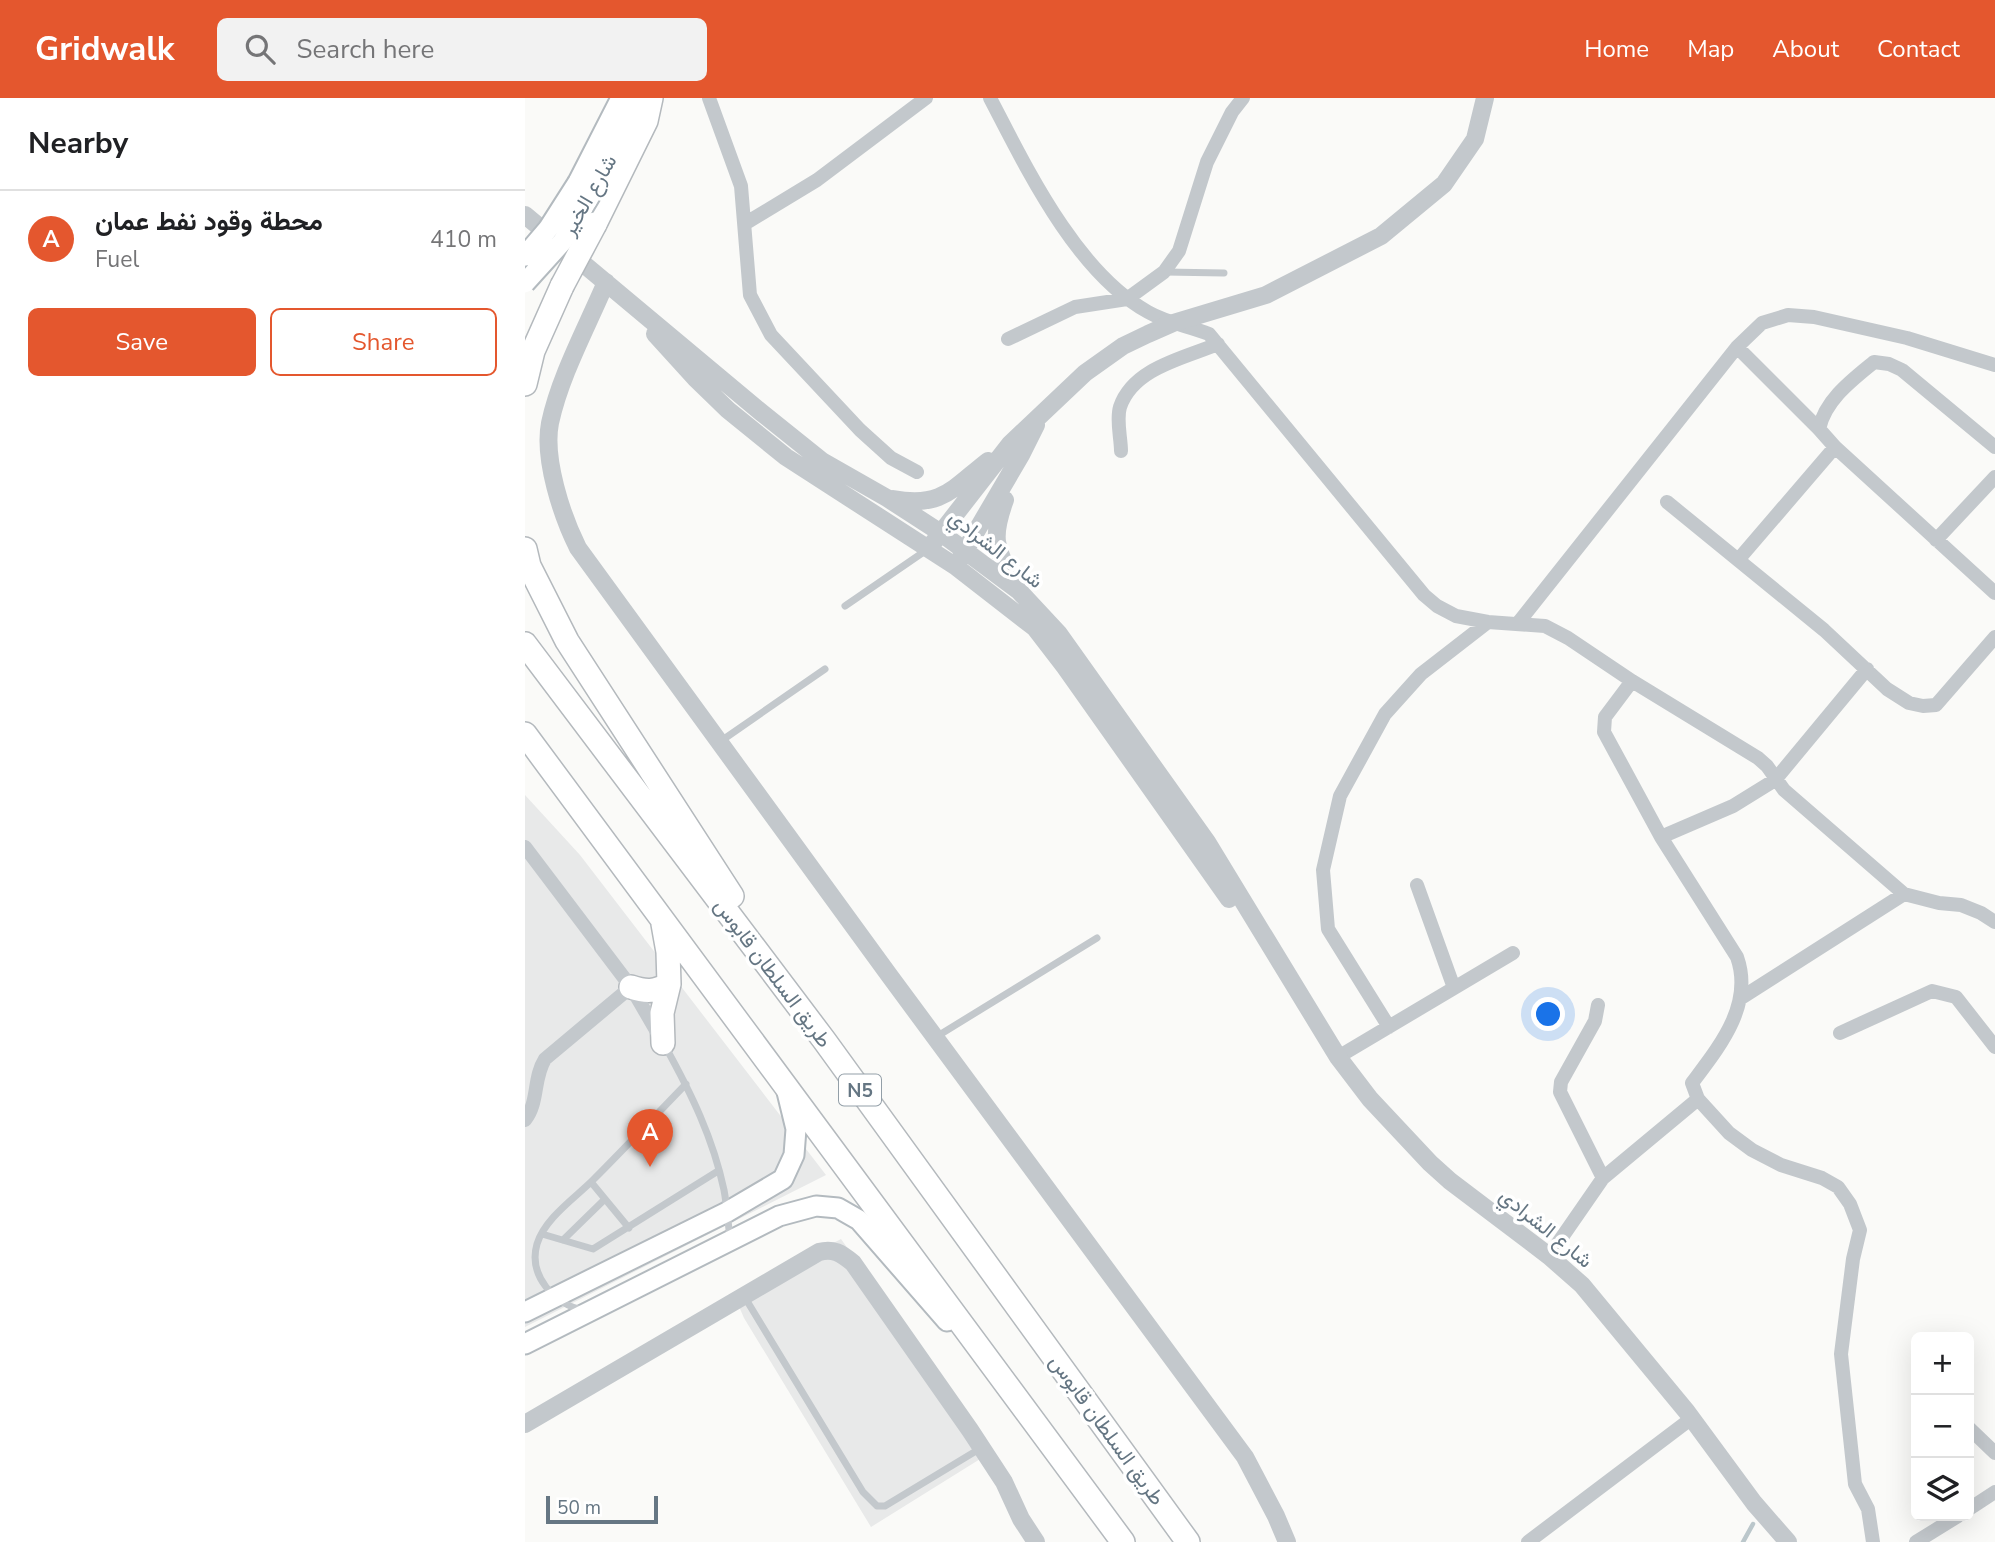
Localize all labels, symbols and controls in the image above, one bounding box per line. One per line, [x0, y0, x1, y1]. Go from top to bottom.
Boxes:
search box [217, 18, 707, 81]
text: Gridwalk [35, 27, 175, 72]
icon: search [241, 30, 279, 68]
text: Search here [297, 32, 434, 67]
text: Home [1584, 33, 1649, 65]
text: Map [1687, 33, 1734, 65]
text: About [1772, 33, 1839, 65]
text: Contact [1877, 33, 1960, 65]
text: Nearby [28, 123, 128, 164]
street label: شارع الخير [554, 149, 623, 242]
text: محطة وقود نفط عمان [95, 204, 323, 239]
text: A [42, 224, 60, 255]
text: 410 m [430, 224, 497, 255]
text: Fuel [95, 244, 139, 275]
button: Save [28, 308, 256, 376]
button: Share [270, 308, 497, 376]
street label: شارع الشرادي [941, 503, 1049, 597]
street label: طريق السلطان قابوس [708, 893, 838, 1053]
your location [1531, 997, 1565, 1031]
road number: N5 [839, 1074, 881, 1106]
pin: A [627, 1109, 673, 1167]
street label: شارع الشرادي [1492, 1182, 1599, 1277]
map controls [1911, 1332, 1974, 1521]
button: + [1911, 1332, 1974, 1395]
street label: طريق السلطان قابوس [1043, 1349, 1171, 1511]
button: − [1911, 1395, 1974, 1458]
button: layers [1911, 1458, 1974, 1521]
scale bar [546, 1493, 658, 1525]
text: 50 m [557, 1495, 601, 1521]

